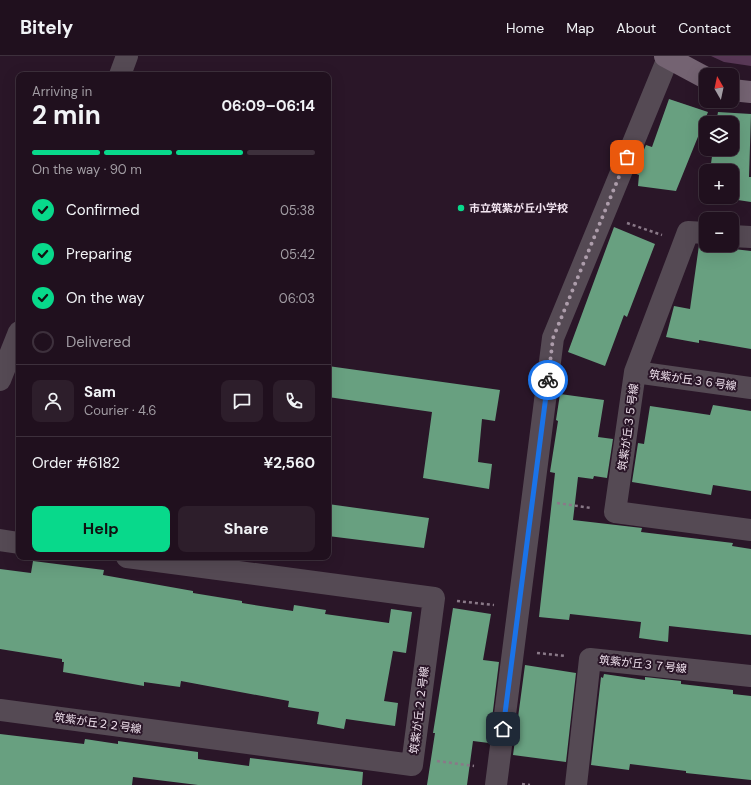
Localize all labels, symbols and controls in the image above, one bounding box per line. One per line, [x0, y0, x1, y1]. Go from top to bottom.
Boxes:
text: Bitely [20, 15, 73, 40]
text: Home [506, 19, 544, 37]
text: Map [566, 19, 594, 37]
text: About [616, 19, 656, 37]
text: Contact [678, 19, 731, 37]
north arrow [699, 68, 739, 108]
map controls [699, 68, 739, 252]
text: Arriving in [32, 83, 92, 100]
text: 06:09–06:14 [222, 96, 315, 116]
text: 2 min [32, 98, 101, 132]
button: layers [699, 116, 739, 156]
pin [610, 140, 644, 174]
icon: bag [616, 146, 638, 168]
text: On the way · 90 m [32, 161, 142, 178]
button: + [699, 164, 739, 204]
icon: check [32, 199, 54, 221]
text: Confirmed [66, 200, 140, 220]
place label: 市立筑紫が丘小学校 [469, 201, 568, 215]
text: 05:38 [280, 202, 315, 219]
marker: 市立筑紫が丘小学校 [456, 203, 466, 213]
button: − [699, 212, 739, 252]
icon: check [32, 243, 54, 265]
text: Preparing [66, 244, 132, 264]
text: 05:42 [280, 246, 315, 263]
icon: check [32, 287, 54, 309]
text: On the way [66, 288, 145, 308]
text: 06:03 [279, 290, 315, 307]
text: Delivered [66, 332, 131, 352]
courier [528, 360, 568, 400]
street label: 筑紫が丘３６号線 [648, 367, 738, 393]
icon: bike [537, 369, 559, 391]
button: person [32, 380, 74, 422]
button: chat [221, 380, 263, 422]
button: phone [273, 380, 315, 422]
text: Sam [84, 382, 116, 402]
street label: 筑紫が丘３５号線 [615, 382, 641, 472]
text: Courier · 4.6 [84, 402, 156, 419]
text: Order #6182 [32, 453, 120, 473]
text: ¥2,560 [264, 453, 315, 473]
button: Help [32, 506, 170, 552]
button: Share [178, 506, 315, 552]
street label: 筑紫が丘３７号線 [599, 652, 687, 676]
street label: 筑紫が丘２２号線 [407, 665, 431, 755]
street label: 筑紫が丘２２号線 [53, 710, 143, 736]
pin [486, 712, 520, 746]
icon: home [492, 718, 514, 740]

